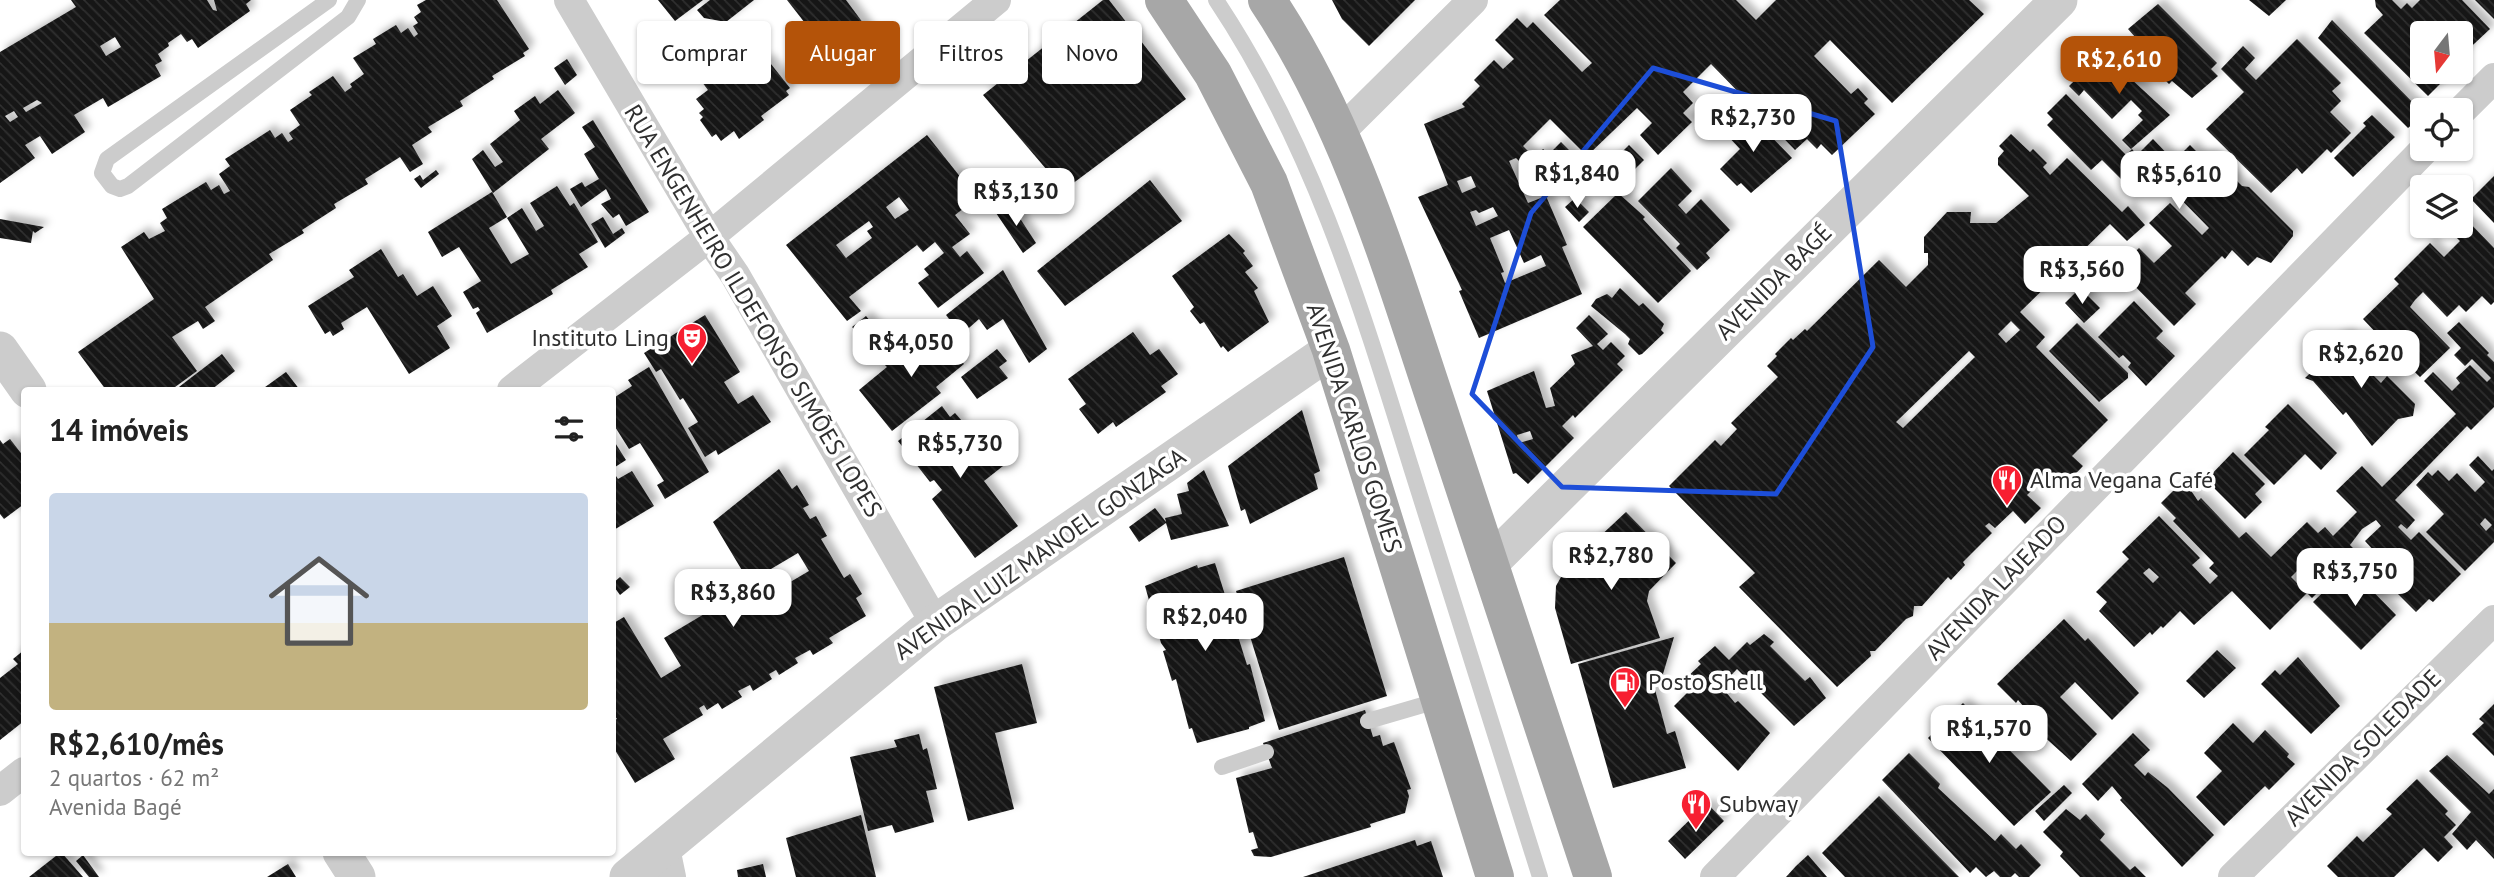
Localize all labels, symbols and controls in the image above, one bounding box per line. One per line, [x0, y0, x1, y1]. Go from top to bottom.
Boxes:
chip: Comprar [637, 21, 771, 84]
chip: Alugar [785, 21, 900, 84]
chip: Filtros [914, 21, 1028, 84]
chip: Novo [1042, 21, 1142, 84]
north arrow [2410, 21, 2473, 84]
map controls [2410, 21, 2473, 238]
pin: R$2,610 [2054, 36, 2184, 96]
text: R$2,610 [2077, 44, 2161, 73]
pin: R$2,730 [1688, 94, 1818, 154]
button: locate [2410, 98, 2473, 161]
street label: RUA ENGENHEIRO ILDEFONSO SIMÕES LOPES [618, 99, 889, 523]
text: R$2,730 [1711, 102, 1795, 131]
pin: R$1,840 [1512, 150, 1642, 210]
pin: R$5,610 [2114, 152, 2244, 211]
text: R$1,840 [1535, 158, 1619, 187]
text: R$5,610 [2137, 159, 2221, 188]
pin: R$3,130 [951, 168, 1081, 228]
button: layers [2410, 175, 2473, 238]
text: R$3,130 [974, 176, 1058, 205]
street label: AVENIDA BAGÉ [1709, 217, 1838, 346]
pin: R$3,560 [2017, 246, 2147, 306]
text: R$3,560 [2040, 254, 2124, 283]
street label: AVENIDA CARLOS GOMES [1299, 299, 1409, 557]
pin: R$4,050 [846, 320, 976, 379]
theatre icon: Instituto Ling [675, 321, 709, 365]
place label: Instituto Ling [531, 322, 669, 353]
text: R$4,050 [869, 327, 953, 356]
pin: R$2,620 [2296, 330, 2426, 390]
text: R$2,620 [2319, 338, 2403, 367]
text: 14 imóveis [49, 410, 189, 449]
icon: filters [550, 410, 588, 448]
pin: R$5,730 [895, 420, 1025, 480]
text: R$5,730 [918, 428, 1002, 457]
street label: AVENIDA LUIZ MANOEL GONZAGA [888, 441, 1192, 666]
restaurant icon: Alma Vegana Café [1990, 463, 2024, 507]
place label: Alma Vegana Café [2030, 464, 2213, 495]
street label: AVENIDA LAJEADO [1919, 509, 2073, 667]
pin: R$2,780 [1546, 532, 1676, 592]
icon: home [256, 538, 382, 664]
text: R$2,780 [1569, 540, 1653, 569]
pin: R$3,750 [2290, 548, 2420, 608]
text: R$3,750 [2313, 556, 2397, 585]
pin: R$3,860 [668, 570, 798, 629]
text: R$3,860 [691, 577, 775, 606]
pin: R$2,040 [1140, 594, 1270, 653]
text: R$2,040 [1163, 601, 1247, 630]
street label: AVENIDA SOLEDADE [2278, 663, 2448, 833]
fuel station icon: Posto Shell [1608, 665, 1642, 709]
place label: Posto Shell [1648, 666, 1763, 697]
pin: R$1,570 [1924, 706, 2054, 765]
text: R$1,570 [1947, 713, 2031, 742]
text: R$2,610/mês [49, 724, 224, 763]
text: 2 quartos · 62 m² [49, 763, 219, 792]
restaurant icon: Subway [1679, 787, 1713, 831]
place label: Subway [1719, 788, 1798, 819]
text: Avenida Bagé [49, 792, 182, 821]

